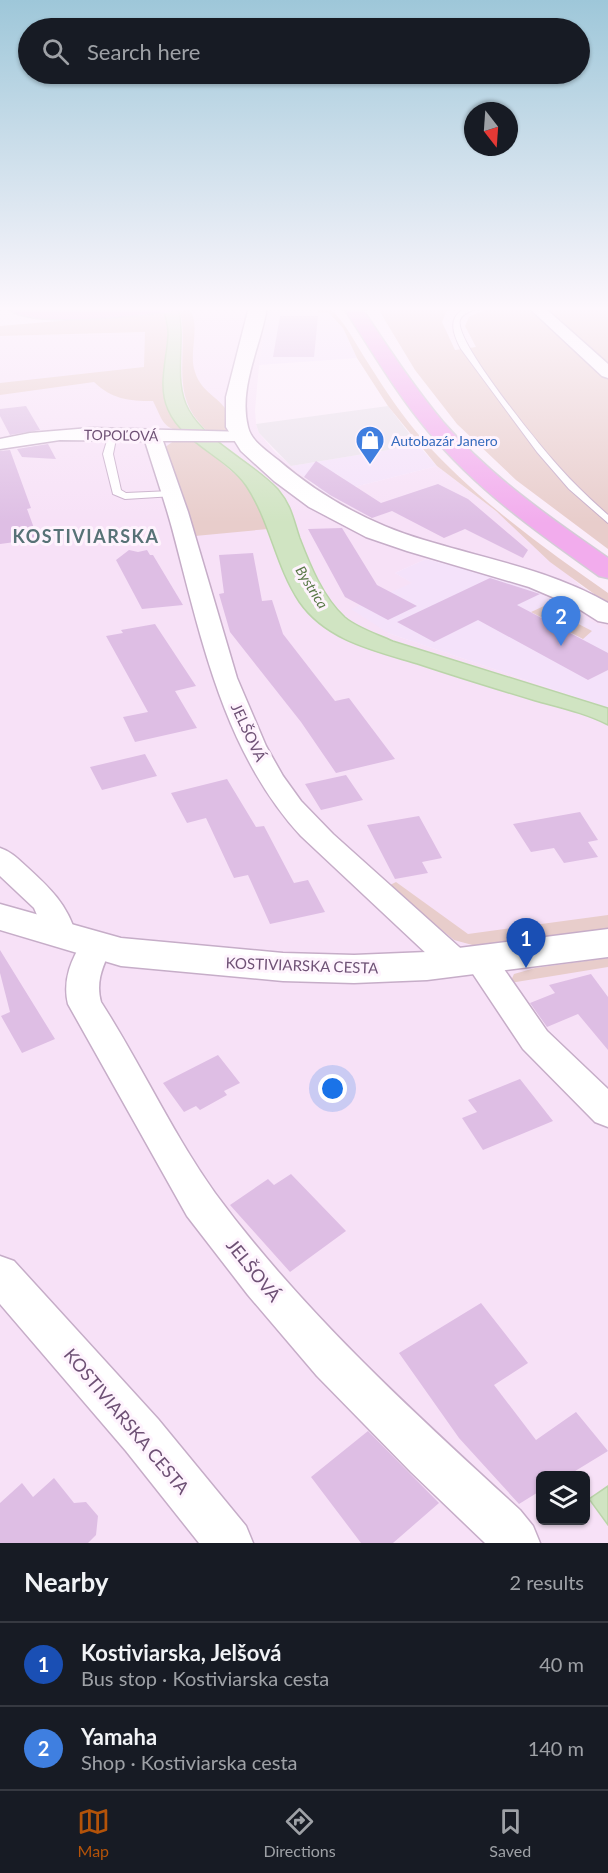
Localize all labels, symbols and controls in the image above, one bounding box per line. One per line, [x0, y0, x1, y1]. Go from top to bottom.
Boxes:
search box [18, 18, 590, 84]
icon: search [39, 35, 72, 68]
text: Search here [87, 38, 200, 65]
north arrow [464, 102, 518, 156]
shop icon: Autobazár Janero [354, 424, 386, 466]
street label: TOPOĽOVÁ [84, 426, 159, 444]
place label: Autobazár Janero [391, 432, 498, 449]
district label: KOSTIVIARSKA [13, 525, 159, 547]
water label: Bystrica [292, 563, 332, 611]
pin: 2 [542, 596, 580, 646]
street label: JELŠOVÁ [228, 700, 271, 765]
pin: 1 [506, 918, 546, 968]
street label: KOSTIVIARSKA CESTA [225, 953, 379, 977]
your location [318, 1074, 347, 1103]
street label: JELŠOVÁ [222, 1234, 286, 1306]
street label: KOSTIVIARSKA CESTA [60, 1344, 195, 1499]
map controls [536, 1471, 590, 1525]
button: layers [536, 1471, 590, 1525]
text: Nearby [24, 1566, 109, 1598]
text: 2 results [509, 1570, 584, 1594]
text: Kostiviarska, Jelšová [81, 1639, 282, 1666]
text: 1 [38, 1652, 49, 1676]
text: 40 m [539, 1652, 584, 1676]
text: Bus stop · Kostiviarska cesta [81, 1666, 329, 1690]
text: Yamaha [81, 1723, 157, 1750]
text: 2 [38, 1736, 49, 1760]
text: 140 m [528, 1736, 584, 1760]
text: Shop · Kostiviarska cesta [81, 1750, 298, 1774]
tab: Map [77, 1805, 110, 1860]
tab: Directions [263, 1805, 336, 1860]
tab: Saved [489, 1805, 531, 1860]

